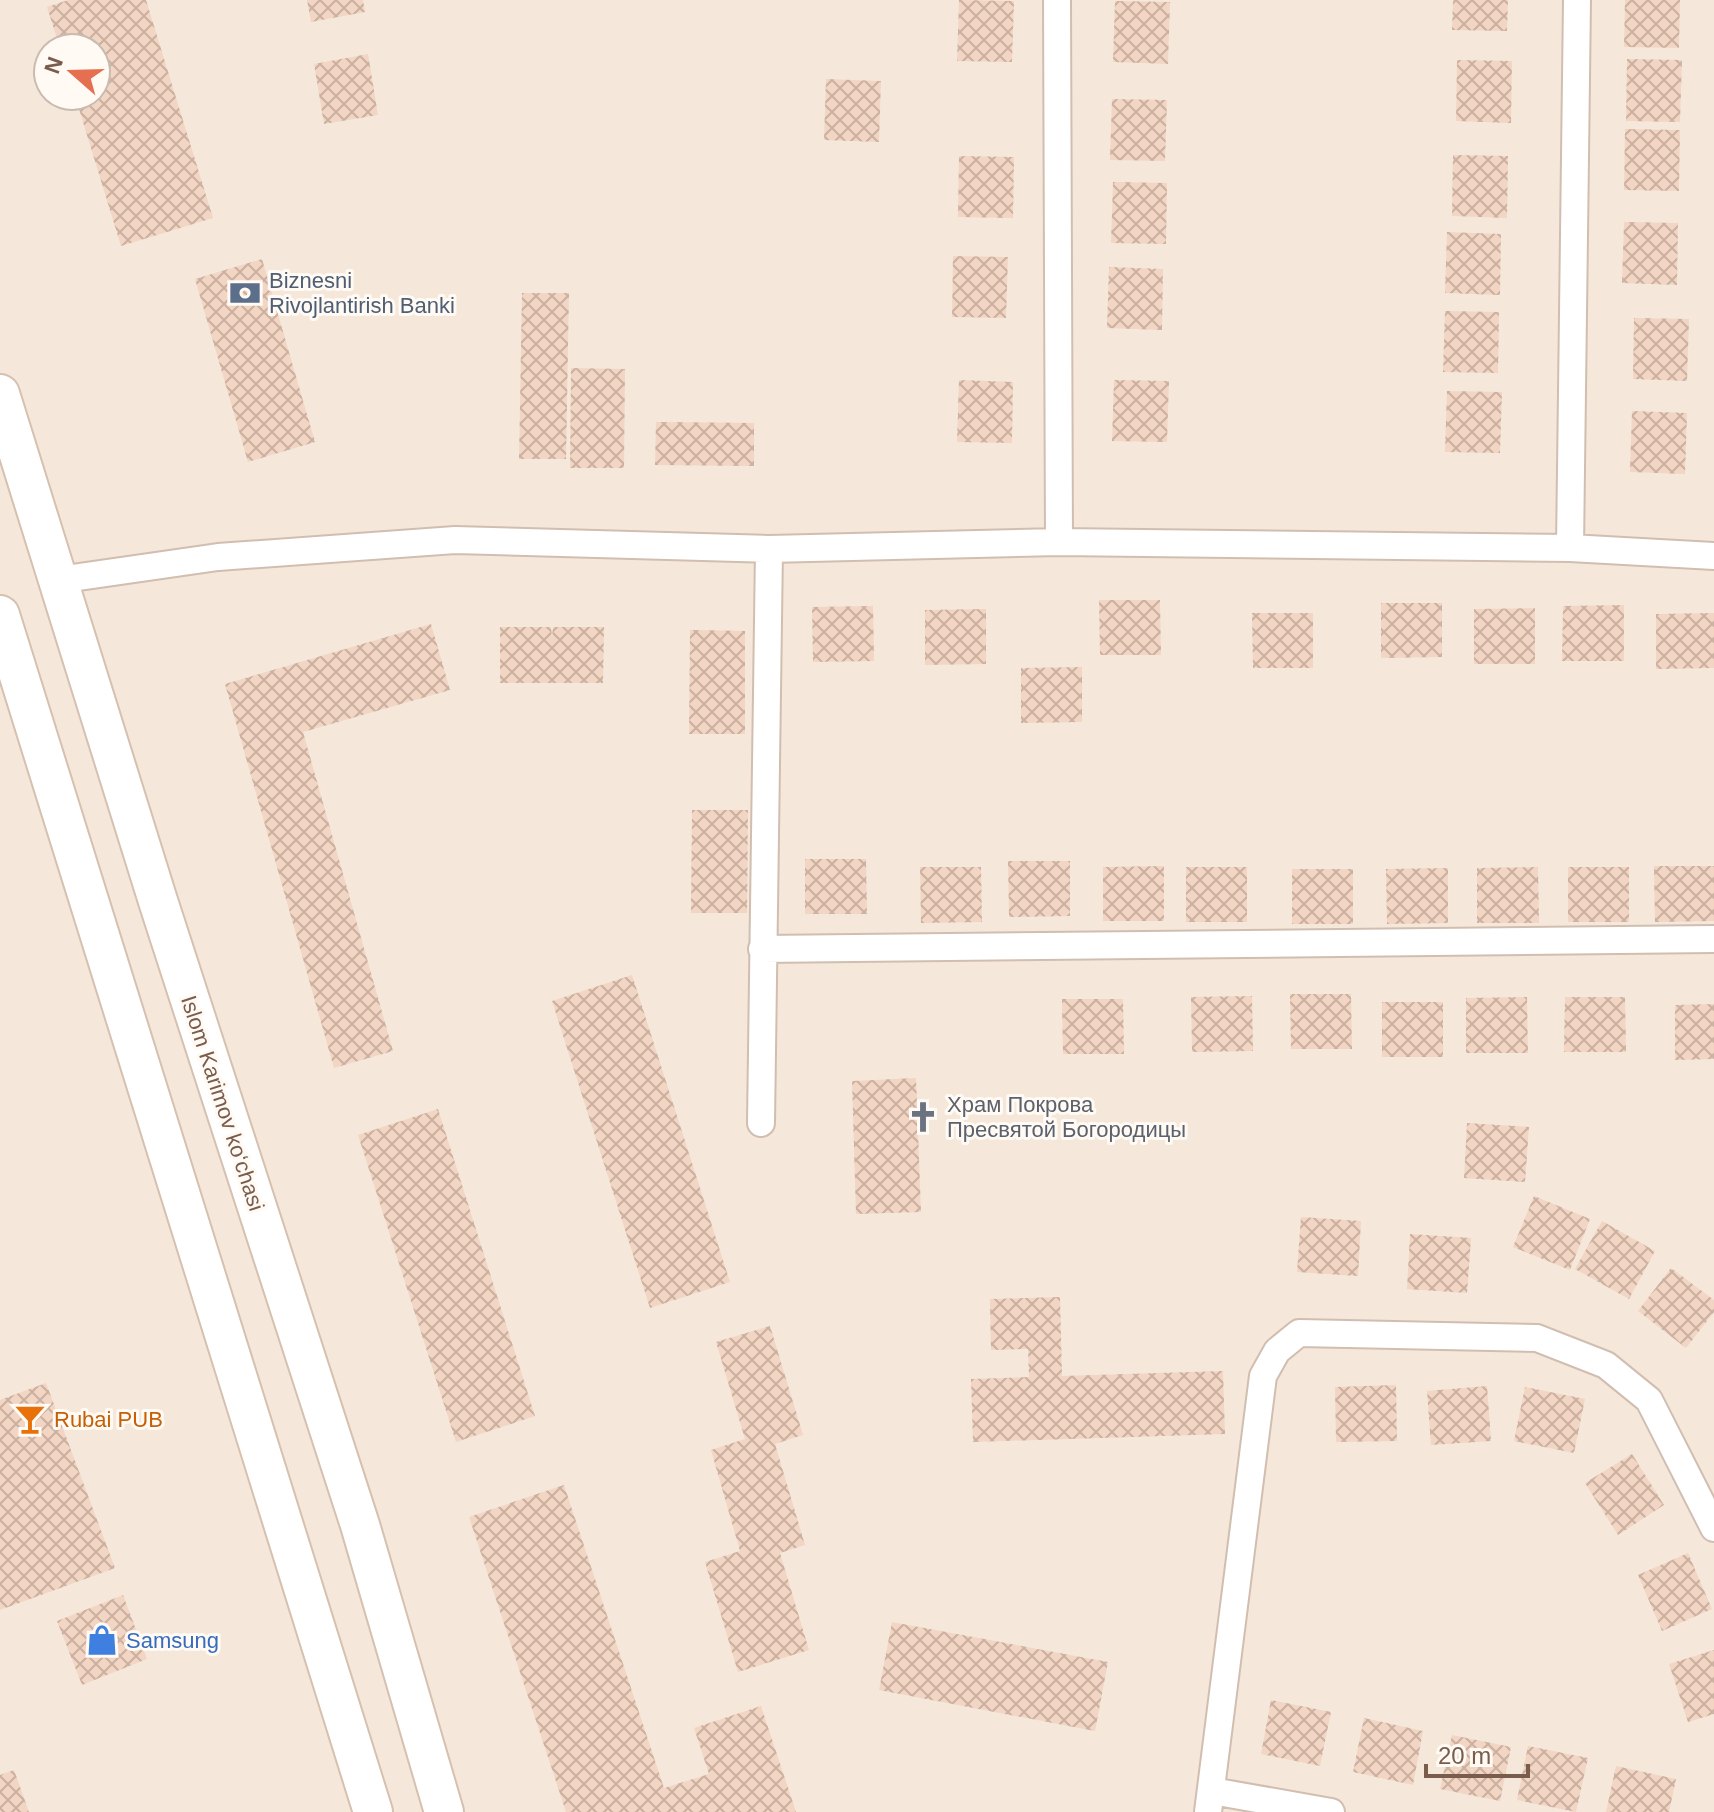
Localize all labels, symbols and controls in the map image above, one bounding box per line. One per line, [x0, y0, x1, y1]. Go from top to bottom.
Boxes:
north arrow [32, 32, 112, 112]
text: N [39, 54, 68, 77]
place label: Biznesni Rivojlantirish Banki [269, 268, 455, 318]
bank icon: Biznesni Rivojlantirish Banki [228, 276, 262, 310]
street label: Islom Karimov ko‘chasi [176, 992, 269, 1214]
place label: Храм Покрова Пресвятой Богородицы [947, 1092, 1186, 1142]
church icon: Храм Покрова Пресвятой Богородицы [906, 1100, 940, 1134]
bar icon: Rubai PUB [13, 1402, 47, 1436]
place label: Rubai PUB [54, 1407, 163, 1432]
shop icon: Samsung [85, 1623, 119, 1657]
place label: Samsung [126, 1628, 219, 1653]
scale bar [1426, 1728, 1528, 1778]
text: 20 m [1438, 1742, 1491, 1769]

